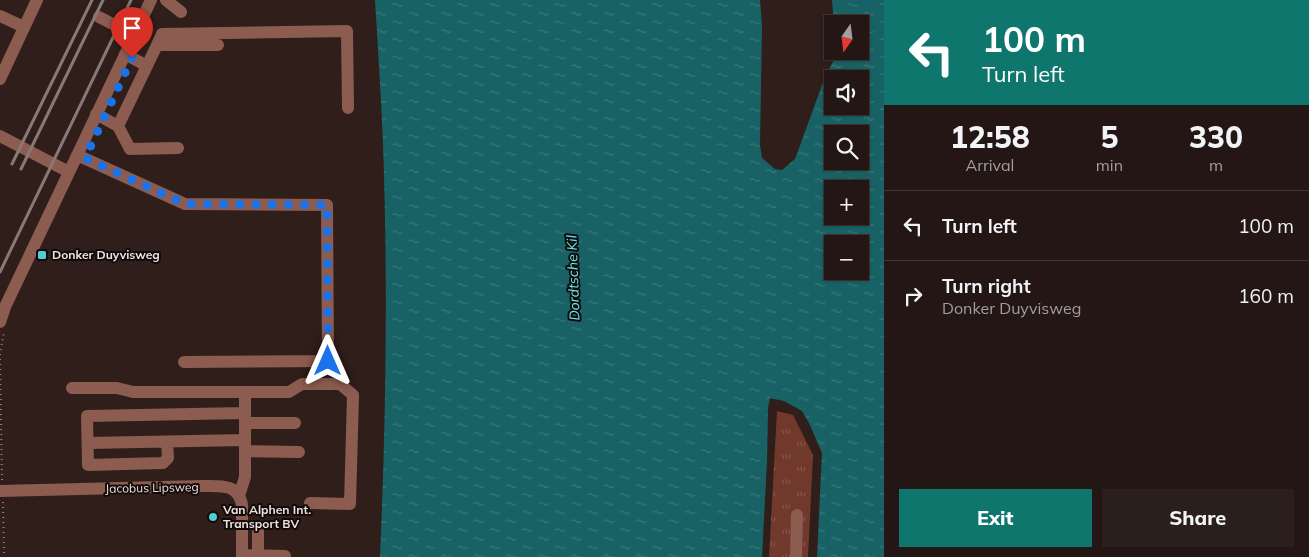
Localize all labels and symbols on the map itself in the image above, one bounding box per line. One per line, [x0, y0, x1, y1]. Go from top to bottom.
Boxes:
pin [111, 7, 153, 58]
north arrow [824, 15, 869, 60]
water label: Dordtsche Kil [562, 234, 583, 321]
place label: Donker Duyvisweg [52, 247, 160, 262]
marker: Donker Duyvisweg [36, 249, 48, 261]
position arrow [301, 334, 353, 386]
street label: Jacobus Lipsweg [105, 479, 199, 496]
place label: Van Alphen Int. Transport BV [222, 502, 311, 531]
marker: Van Alphen Int. Transport BV [207, 511, 219, 523]

